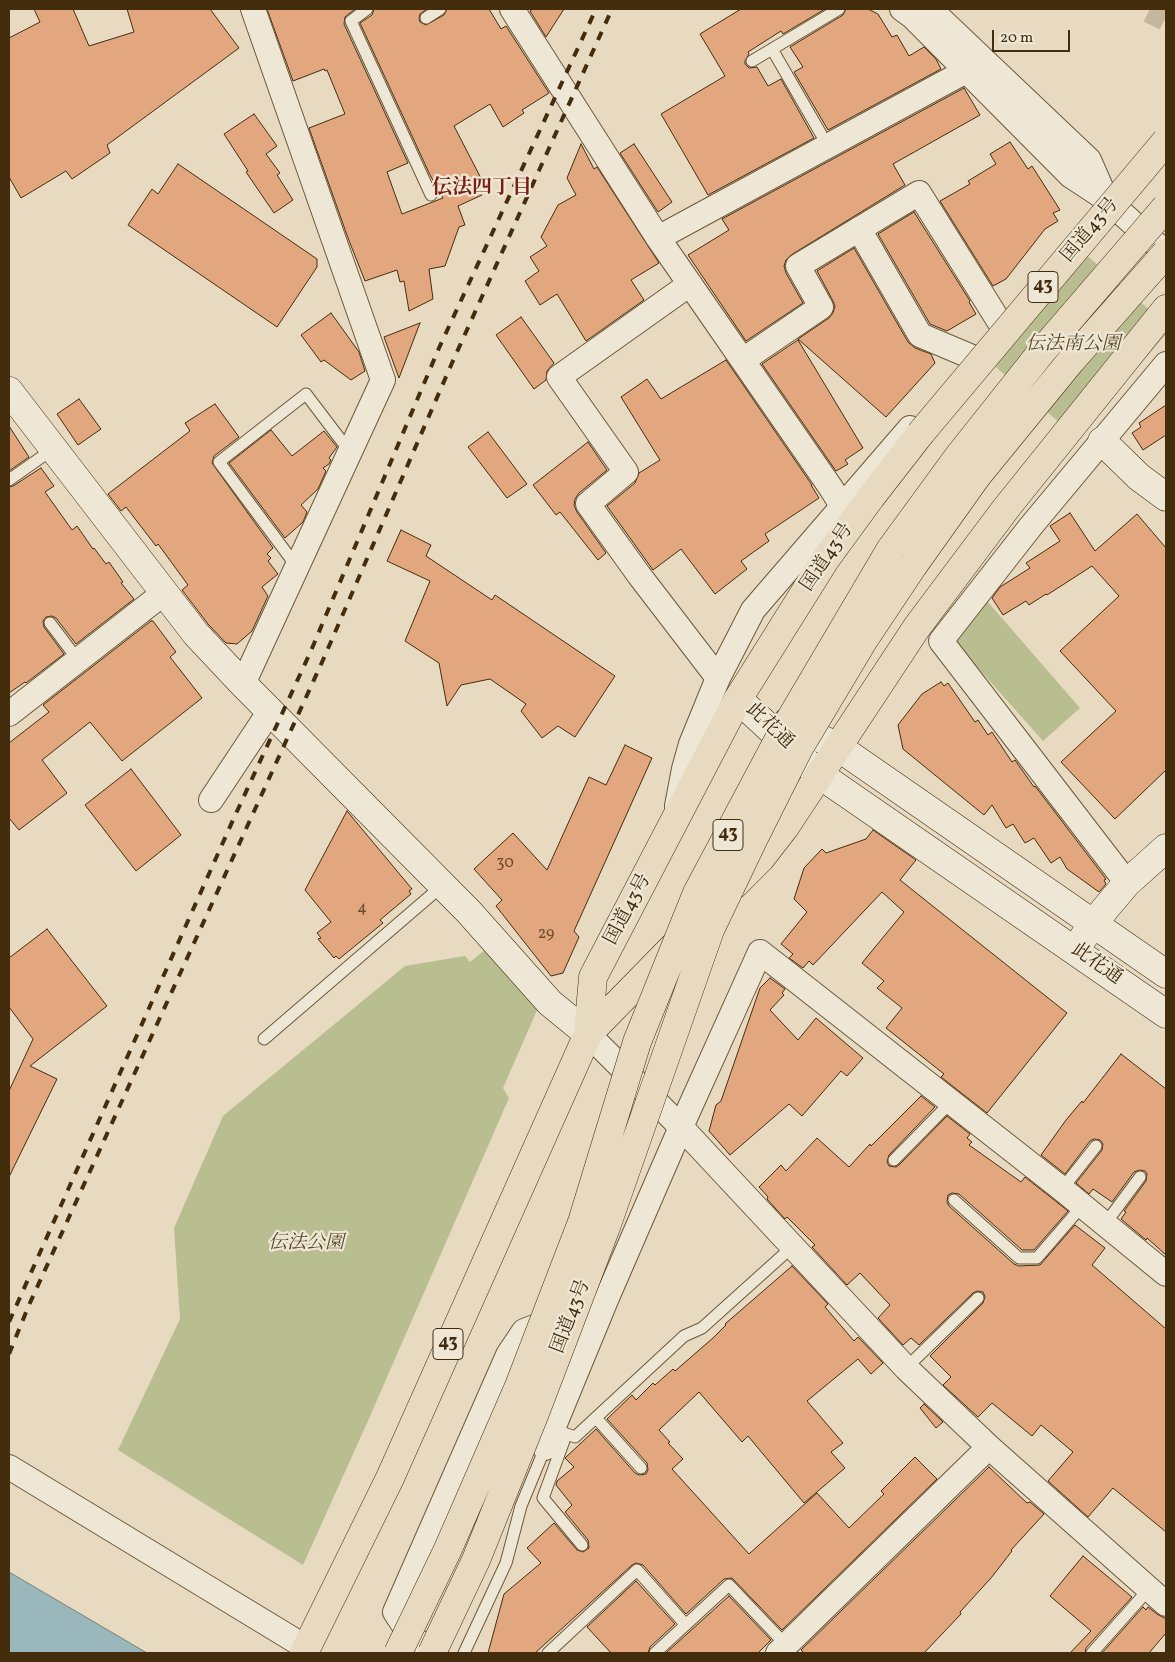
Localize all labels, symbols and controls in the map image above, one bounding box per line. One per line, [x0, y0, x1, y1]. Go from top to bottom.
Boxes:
scale bar [995, 20, 1072, 52]
text: 20 m [1000, 28, 1033, 49]
district label: 伝法四丁目 [432, 177, 532, 201]
street label: 国道43号 [1057, 194, 1125, 268]
road number: 43 [1028, 272, 1058, 302]
park label: 伝法南公園 [1026, 335, 1120, 357]
street label: 国道43号 [797, 520, 859, 596]
street label: 此花通 [740, 699, 798, 755]
road number: 43 [713, 820, 743, 850]
house number: 30 [496, 854, 514, 874]
street label: 国道43号 [601, 871, 657, 949]
house number: 4 [357, 899, 367, 919]
house number: 29 [538, 925, 554, 945]
street label: 此花通 [1066, 939, 1126, 991]
park label: 伝法公園 [268, 1234, 344, 1256]
street label: 国道43号 [548, 1277, 596, 1357]
road number: 43 [433, 1328, 463, 1360]

